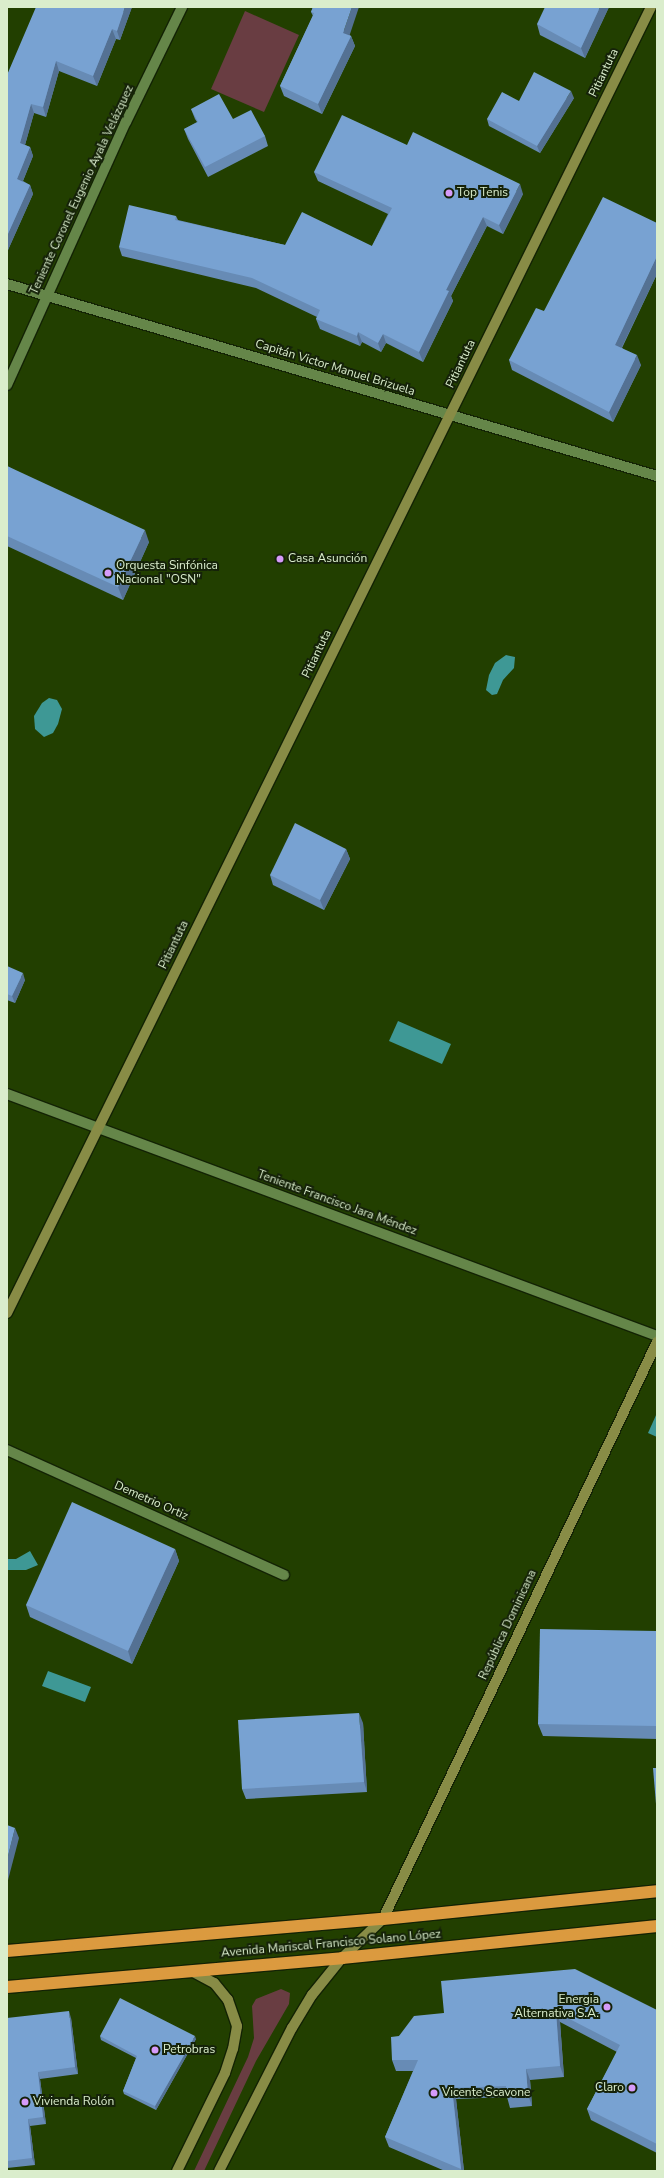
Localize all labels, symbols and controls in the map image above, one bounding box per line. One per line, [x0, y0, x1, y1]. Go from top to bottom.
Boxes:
street label: Pitiantuta [586, 46, 622, 100]
street label: Teniente Coronel Eugenio Ayala Velázquez [27, 83, 137, 297]
place label: Top Tenis [457, 186, 508, 200]
marker: Top Tenis [444, 188, 454, 198]
street label: Capitán Victor Manuel Brizuela [253, 337, 417, 399]
street label: Pitiantuta [443, 337, 479, 391]
place label: Casa Asunción [288, 552, 367, 566]
marker: Casa Asunción [275, 554, 285, 564]
place label: Orquesta Sinfónica Nacional "OSN" [116, 559, 218, 587]
marker: Orquesta Sinfónica Nacional "OSN" [103, 568, 113, 578]
street label: Pitiantuta [299, 627, 335, 681]
street label: Pitiantuta [156, 918, 192, 972]
street label: Teniente Francisco Jara Méndez [255, 1167, 419, 1239]
street label: Demetrio Ortiz [112, 1478, 190, 1524]
street label: República Dominicana [476, 1568, 540, 1682]
street label: Avenida Mariscal Francisco Solano López [220, 1927, 442, 1961]
place label: Energia Alternativa S.A. [514, 1993, 599, 2021]
marker: Energia Alternativa S.A. [602, 2002, 612, 2012]
place label: Petrobras [163, 2043, 215, 2057]
marker: Petrobras [150, 2045, 160, 2055]
place label: Claro [595, 2081, 624, 2095]
marker: Claro [627, 2083, 637, 2093]
place label: Vicente Scavone [442, 2086, 530, 2100]
marker: Vicente Scavone [429, 2088, 439, 2098]
place label: Vivienda Rolón [33, 2095, 114, 2109]
marker: Vivienda Rolón [20, 2097, 30, 2107]

